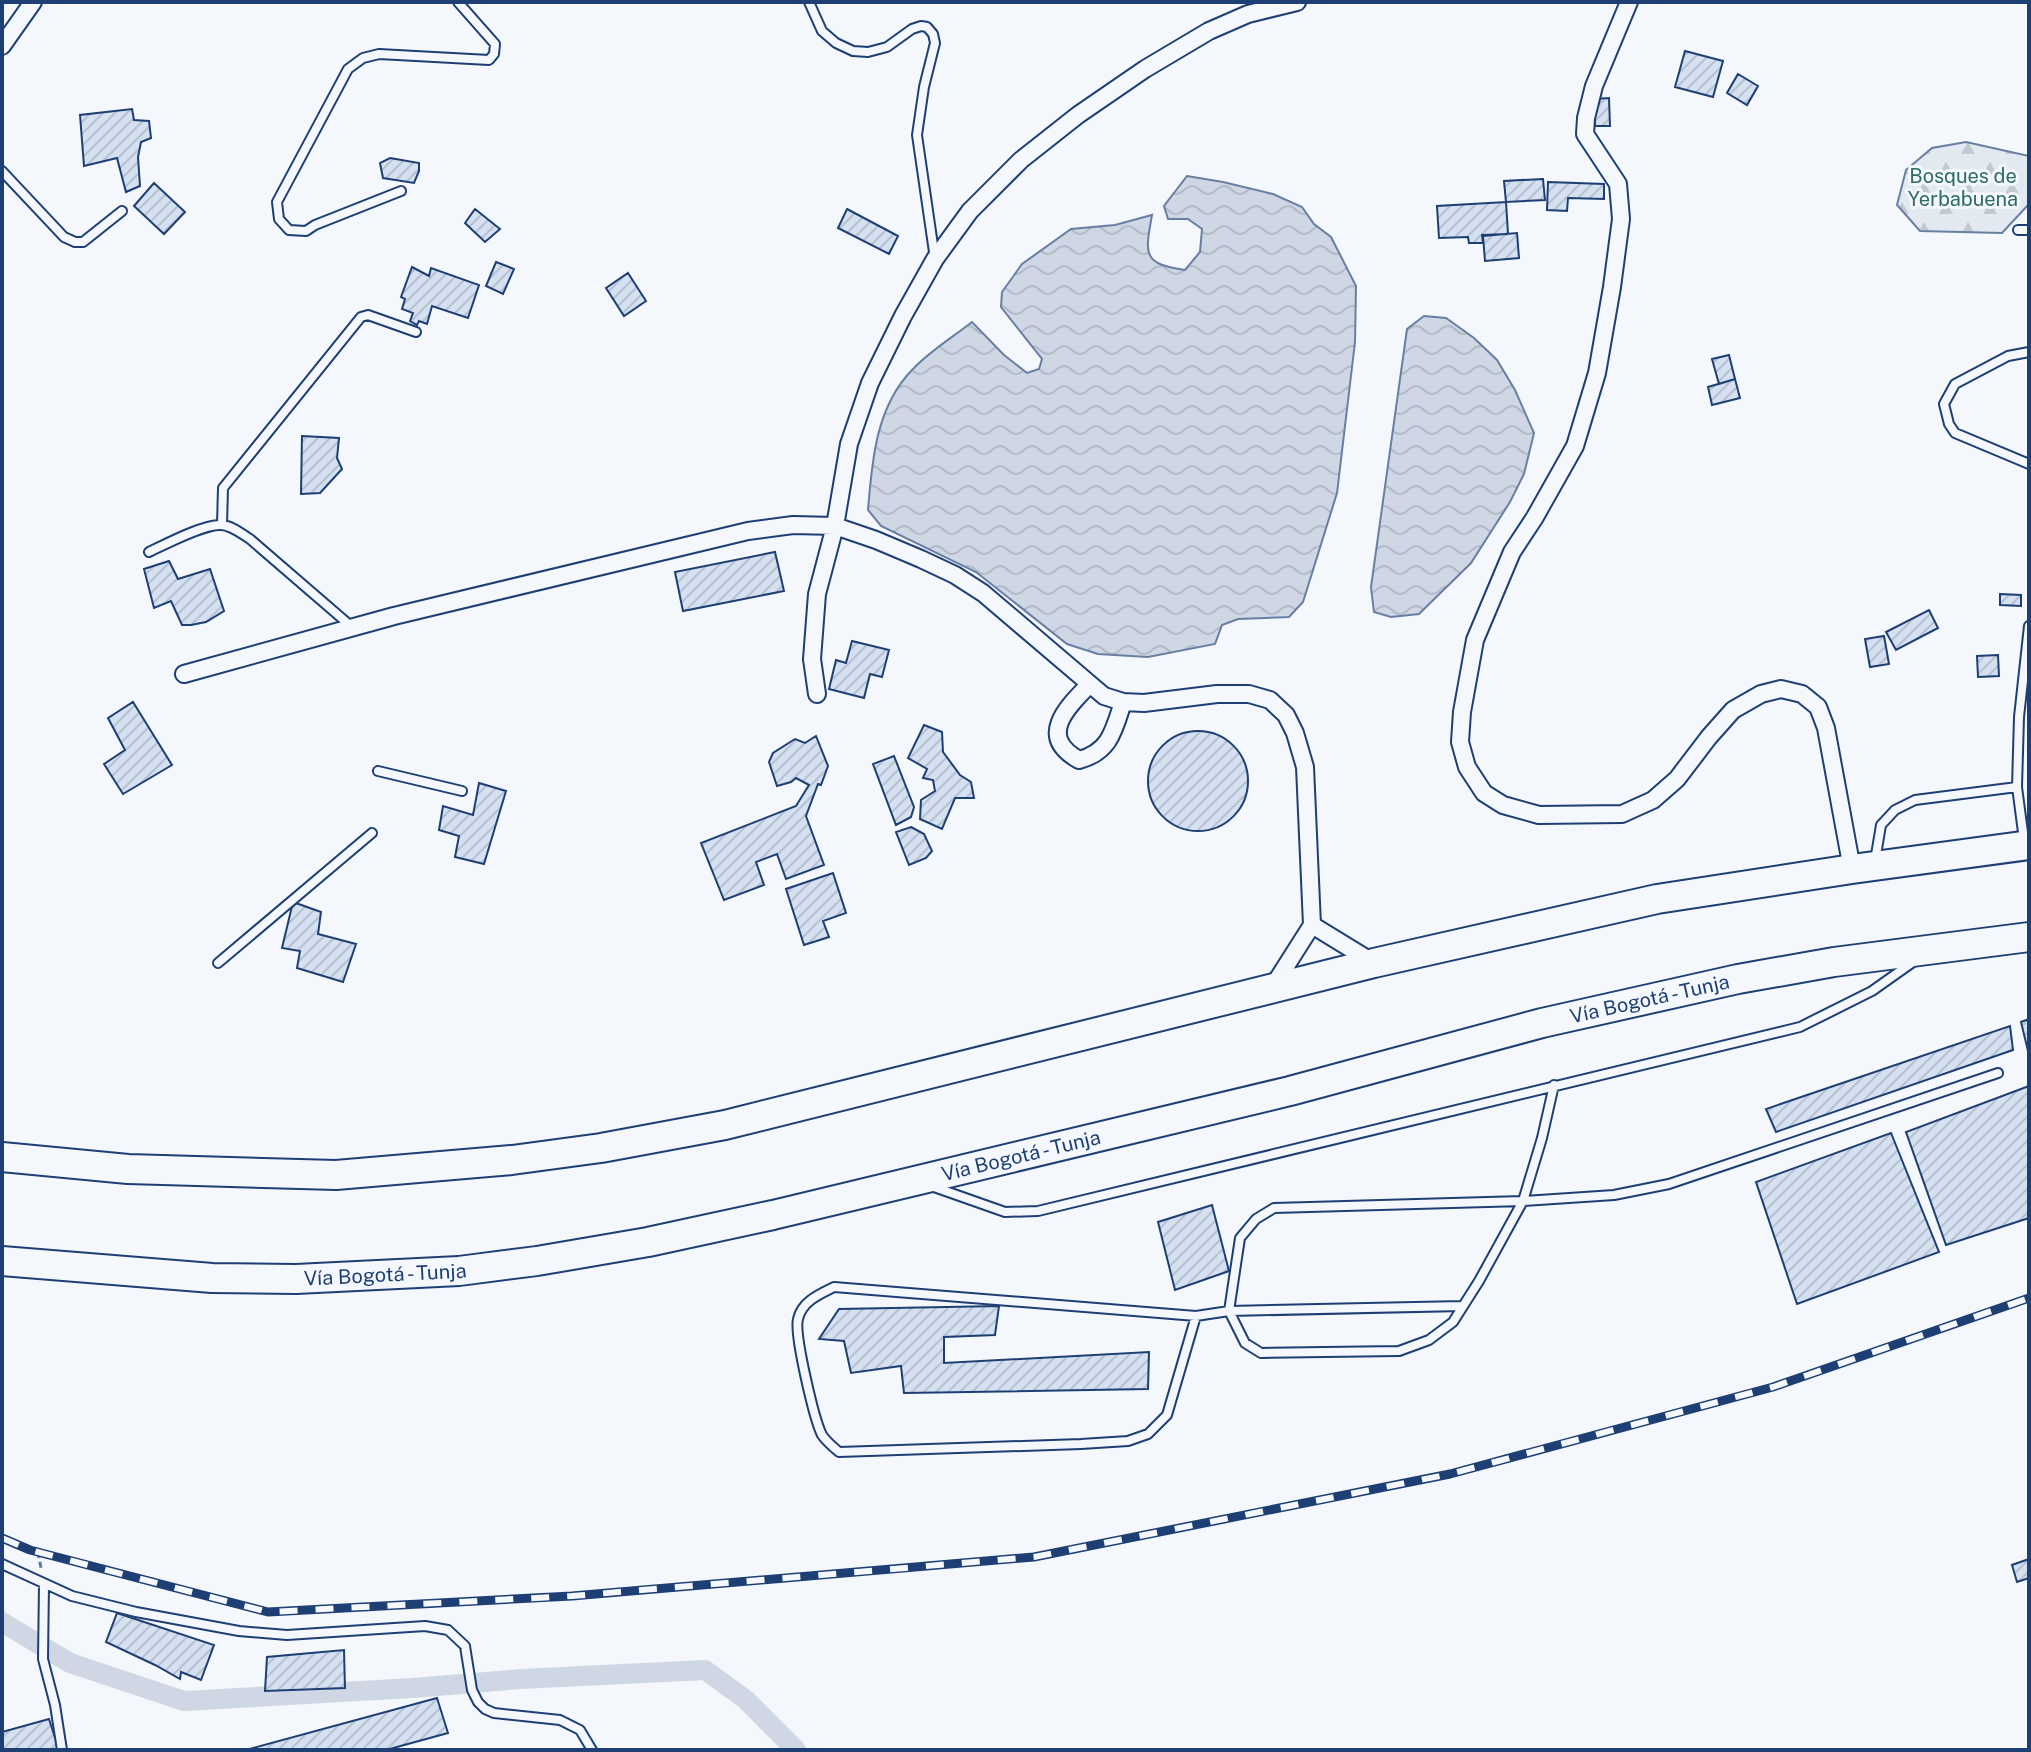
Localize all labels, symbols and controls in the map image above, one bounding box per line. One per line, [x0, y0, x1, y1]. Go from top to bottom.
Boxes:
park label: Bosques de Yerbabuena [1908, 164, 2018, 211]
street label: Vía Bogotá - Tunja [1568, 969, 1732, 1028]
street label: Vía Bogotá - Tunja [939, 1125, 1103, 1186]
street label: Vía Bogotá - Tunja [303, 1258, 468, 1291]

